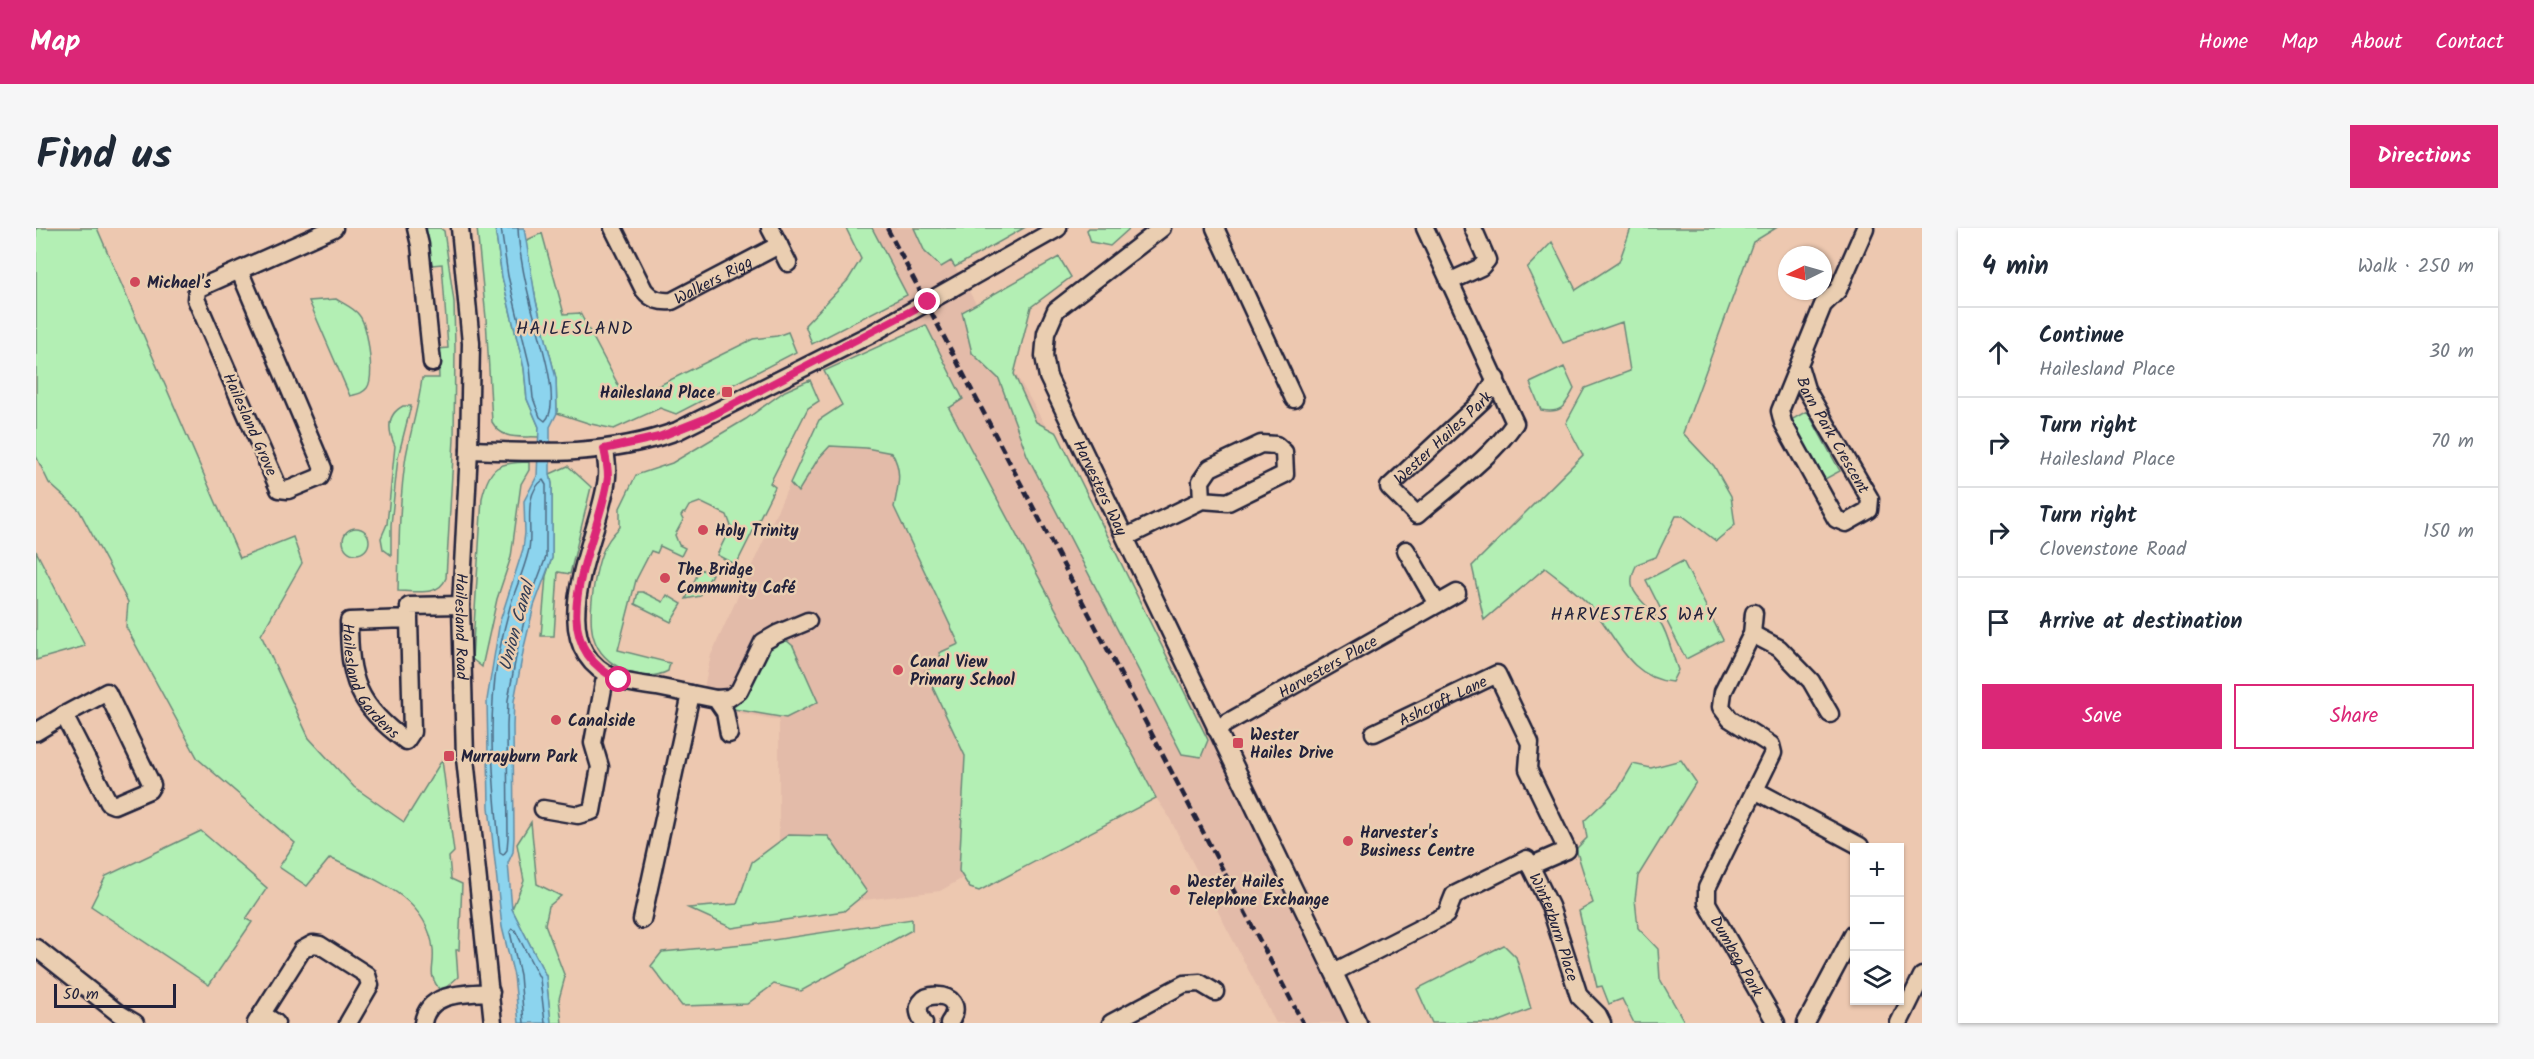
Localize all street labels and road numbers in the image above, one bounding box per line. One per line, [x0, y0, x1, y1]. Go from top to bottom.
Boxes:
street label: Walkers Rigg [670, 250, 757, 312]
street label: Hailesland Grove [216, 369, 284, 480]
street label: Barn Park Crescent [1789, 374, 1876, 499]
street label: Wester Hailes Park [1388, 387, 1500, 491]
street label: Harvesters Way [1066, 436, 1134, 541]
street label: Hailesland Road [447, 572, 474, 681]
street label: Hailesland Gardens [335, 623, 404, 746]
street label: Harvesters Place [1274, 629, 1383, 706]
street label: Ashcroft Lane [1395, 670, 1492, 733]
street label: Winterburn Place [1522, 869, 1584, 985]
street label: Dumbeg Park [1703, 912, 1769, 1002]

